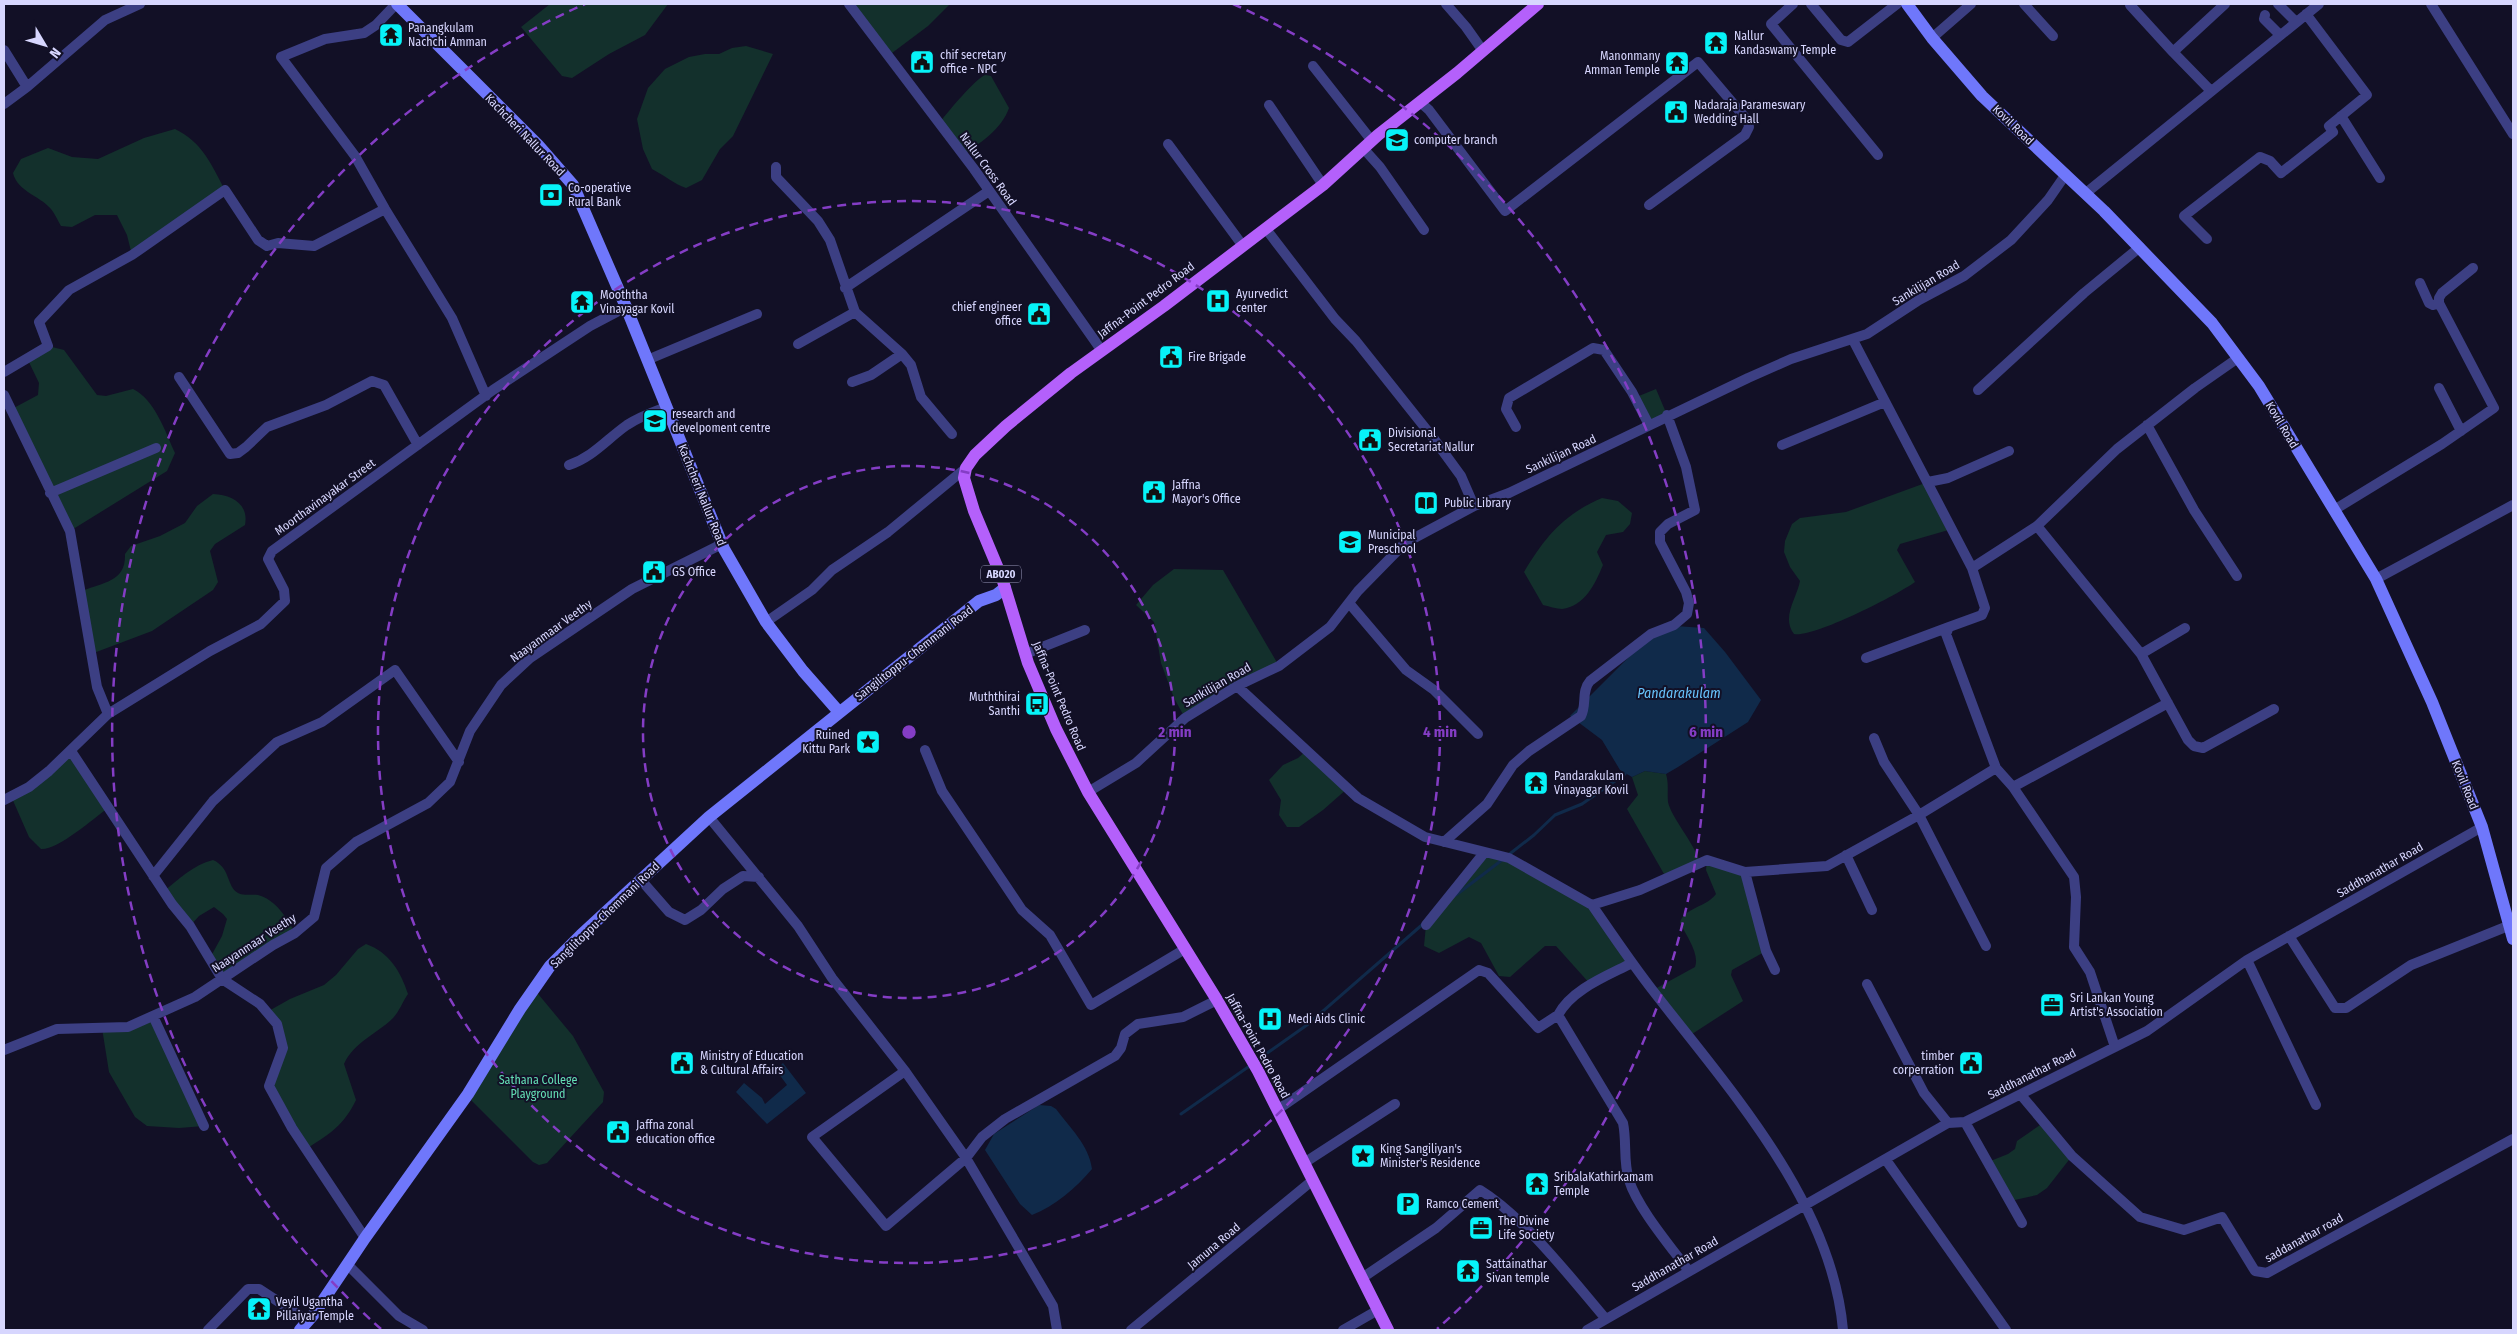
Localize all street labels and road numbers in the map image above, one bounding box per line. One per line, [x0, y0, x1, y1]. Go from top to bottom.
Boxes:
street label: Kachcheri Nallur Road [482, 91, 568, 179]
street label: Kovil Road [1990, 102, 2036, 148]
street label: Nallur Cross Road [957, 130, 1019, 208]
street label: Sankilijan Road [1890, 257, 1962, 309]
street label: Jaffna-Point Pedro Road [1095, 259, 1197, 341]
street label: Kovil Road [2263, 399, 2301, 451]
street label: Sankilijan Road [1524, 432, 1598, 476]
street label: Kachcheri Nallur Road [675, 442, 729, 548]
street label: Moorthavinayakar Street [272, 456, 378, 538]
road number: AB020 [981, 566, 1021, 582]
street label: Naayanmaar Veethy [508, 596, 595, 665]
street label: Sangilitoppu-Chemmani Road [852, 602, 976, 704]
street label: Jaffna-Point Pedro Road [1030, 639, 1088, 753]
street label: Sankilijan Road [1181, 660, 1253, 710]
street label: Kovil Road [2449, 758, 2481, 812]
street label: Saddhanathar Road [2334, 840, 2426, 900]
street label: Sangilitoppu-Chemmani Road [548, 859, 662, 971]
street label: Naayanmaar Veethy [209, 910, 299, 975]
street label: Jaffna-Point Pedro Road [1223, 991, 1293, 1101]
street label: Saddhanathar Road [1986, 1046, 2078, 1102]
street label: saddanathar road [2262, 1211, 2346, 1265]
street label: Jamuna Road [1185, 1220, 1243, 1272]
street label: Saddhanathar Road [1629, 1234, 1721, 1294]

